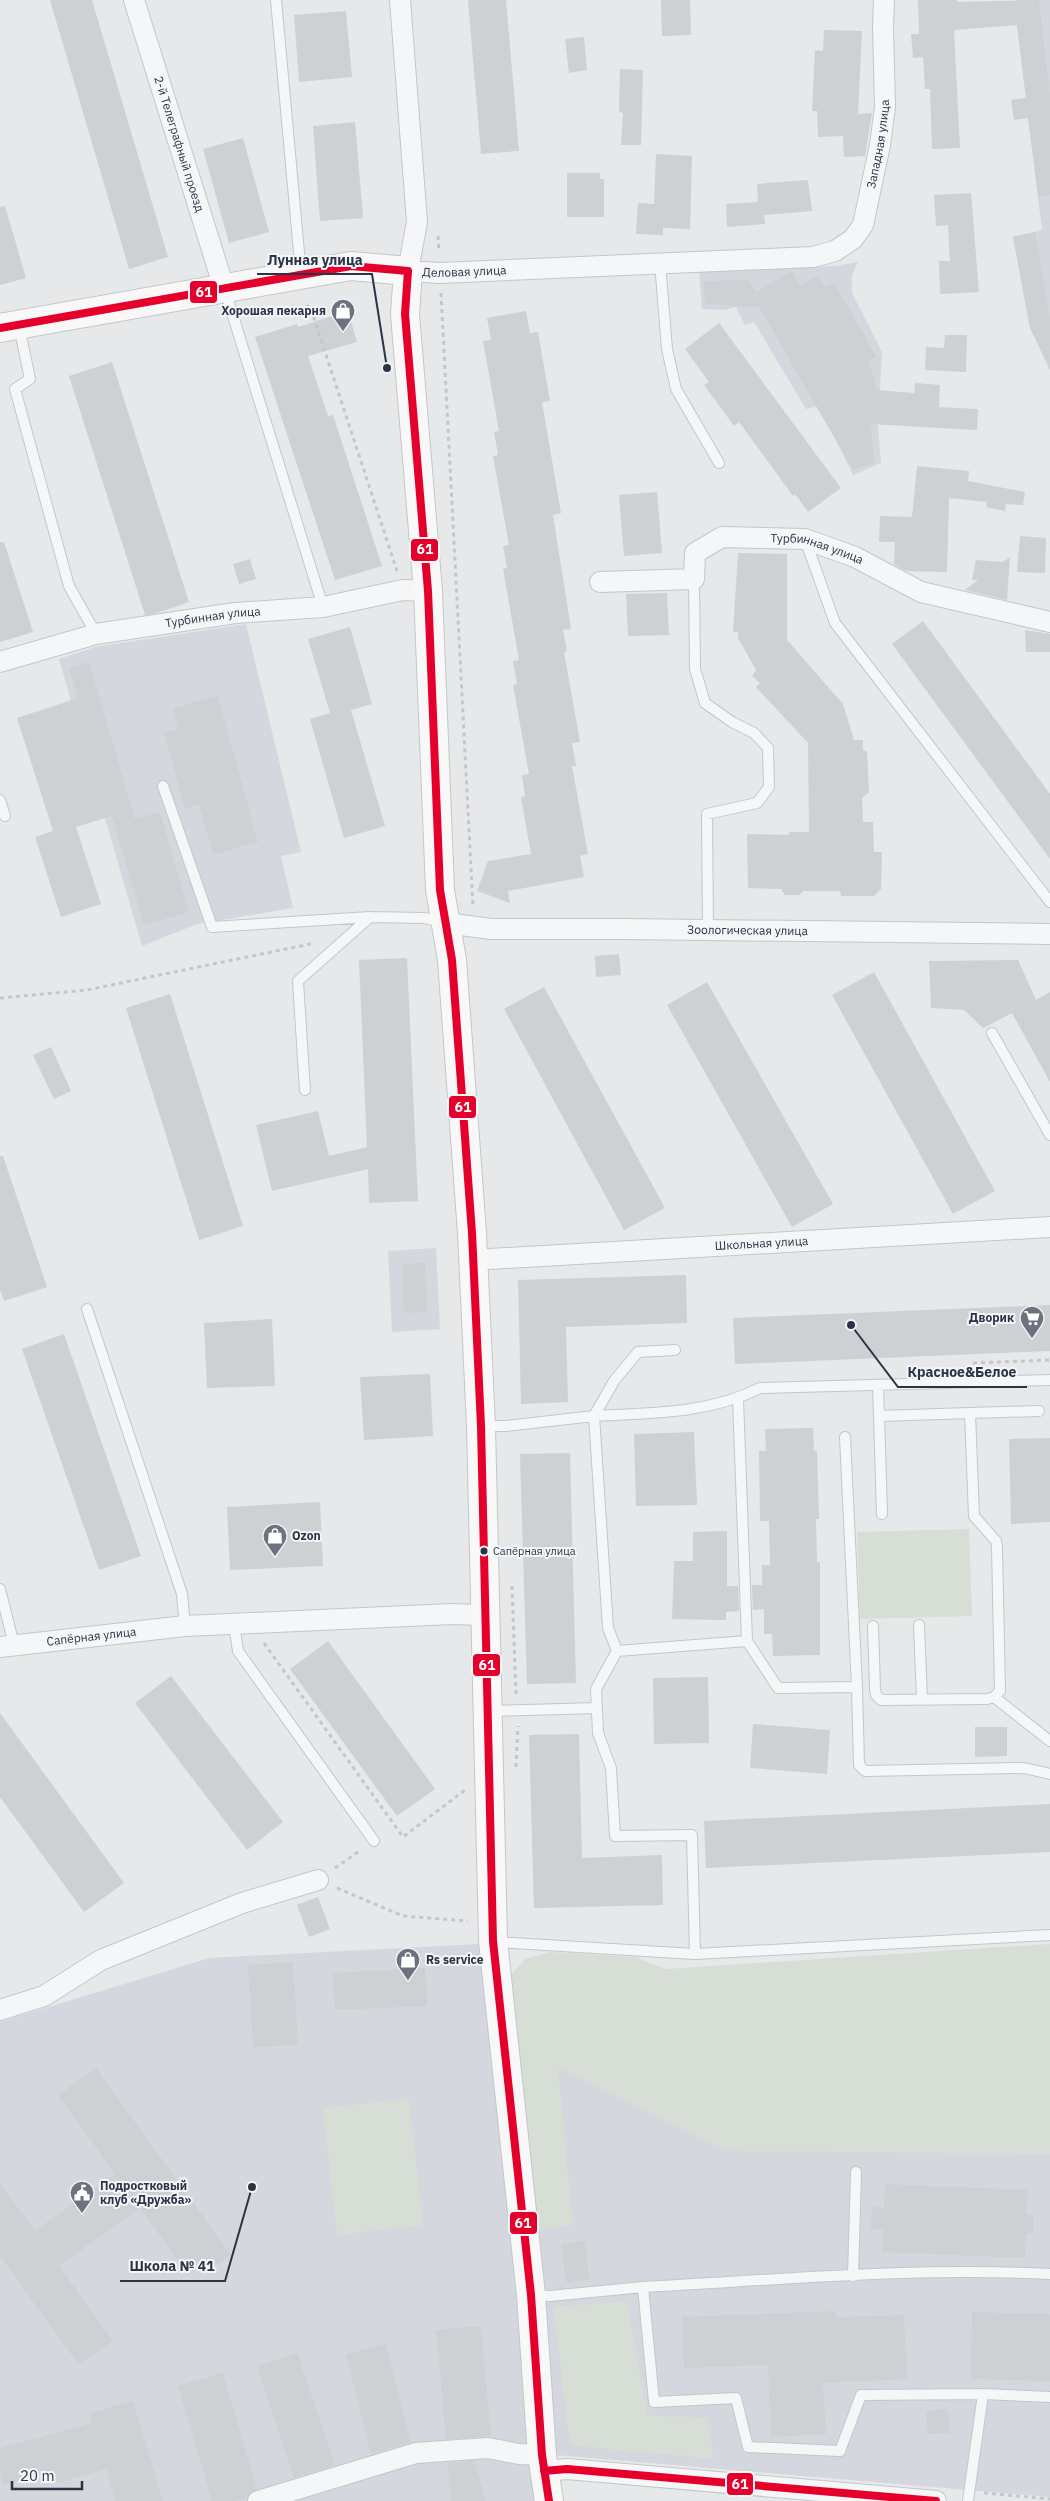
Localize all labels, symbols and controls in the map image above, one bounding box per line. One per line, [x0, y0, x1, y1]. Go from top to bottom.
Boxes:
street label: 2-й Телеграфный проезд [151, 74, 208, 214]
street label: Западная улица [863, 99, 892, 190]
callout: Лунная улица [257, 245, 372, 274]
text: Лунная улица [267, 251, 363, 269]
street label: Деловая улица [422, 262, 507, 280]
line badge: 61 [189, 280, 218, 304]
text: 61 [196, 283, 213, 301]
shop icon: Хорошая пекарня [330, 298, 356, 332]
place label: Хорошая пекарня [221, 303, 326, 318]
street label: Турбинная улица [770, 530, 867, 567]
line badge: 61 [410, 538, 439, 562]
text: 61 [417, 540, 434, 558]
street label: Турбинная улица [164, 603, 262, 630]
street label: Зоологическая улица [687, 922, 809, 938]
line badge: 61 [448, 1095, 477, 1119]
text: 61 [455, 1098, 472, 1116]
street label: Школьная улица [714, 1233, 809, 1253]
supermarket icon: Дворик [1019, 1305, 1045, 1339]
place label: Дворик [969, 1310, 1014, 1325]
callout: Красное&Белое [898, 1358, 1027, 1387]
text: Красное&Белое [908, 1363, 1017, 1381]
shop icon: Ozon [262, 1523, 288, 1557]
place label: Ozon [292, 1528, 321, 1543]
place label: Сапёрная улица [493, 1544, 576, 1558]
marker: Сапёрная улица [479, 1546, 489, 1556]
street label: Сапёрная улица [46, 1624, 138, 1649]
line badge: 61 [472, 1653, 501, 1677]
text: 61 [479, 1656, 496, 1674]
shop icon: Rs service [395, 1947, 421, 1981]
place label: Rs service [426, 1952, 484, 1967]
place label: Подростковый клуб «Дружба» [100, 2178, 191, 2207]
public building icon: Подростковый клуб «Дружба» [69, 2180, 95, 2214]
line badge: 61 [509, 2211, 538, 2235]
text: 61 [515, 2214, 532, 2232]
callout: Школа № 41 [120, 2252, 225, 2281]
text: Школа № 41 [129, 2257, 215, 2275]
scale bar [12, 2458, 82, 2490]
text: 20 m [20, 2466, 55, 2485]
line badge: 61 [726, 2472, 754, 2496]
text: 61 [732, 2475, 749, 2493]

